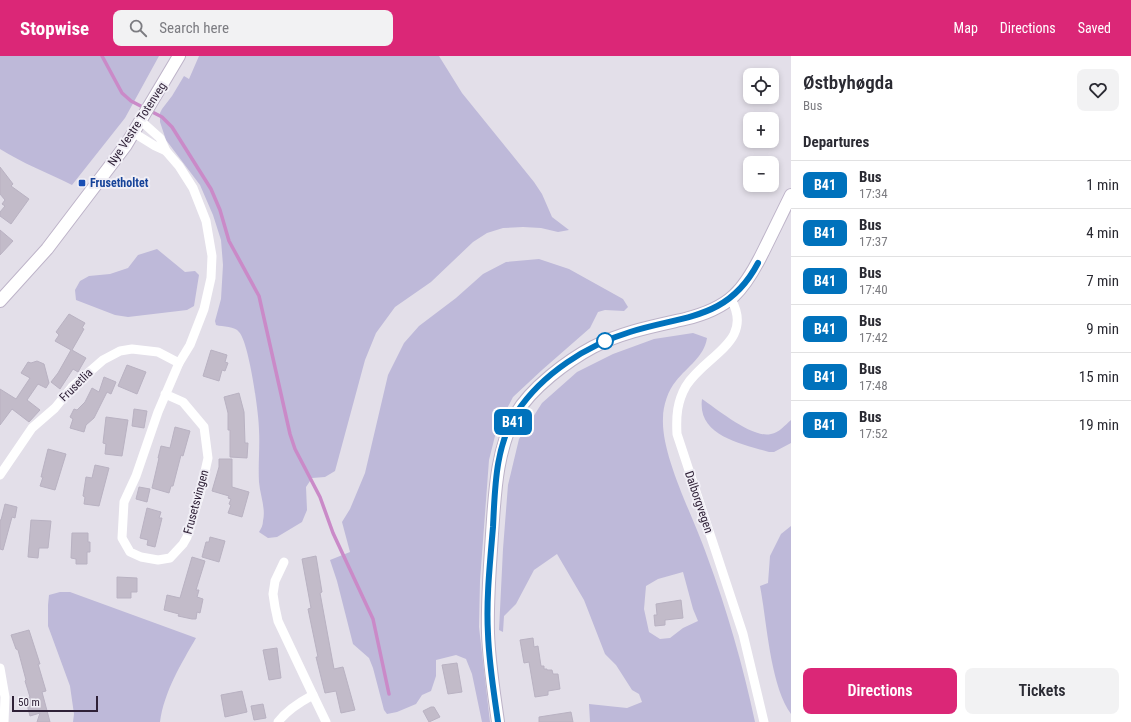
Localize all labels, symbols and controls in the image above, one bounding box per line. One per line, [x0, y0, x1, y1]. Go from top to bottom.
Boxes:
search box [113, 10, 393, 46]
text: Stopwise [20, 17, 89, 40]
icon: search [127, 17, 149, 39]
text: Search here [159, 19, 229, 37]
text: Map [954, 20, 978, 36]
text: Directions [1000, 20, 1056, 36]
text: Saved [1078, 20, 1111, 36]
map controls [743, 68, 779, 192]
button: locate [743, 68, 779, 104]
button: heart [1077, 69, 1119, 111]
text: Østbyhøgda [803, 71, 893, 94]
street label: Nye Vestre Totenveg [105, 80, 169, 168]
text: Bus [803, 98, 822, 113]
button: + [743, 112, 779, 148]
text: Departures [803, 133, 869, 151]
button: − [743, 156, 779, 192]
text: Bus [859, 168, 882, 186]
place label: Frusetholtet [90, 176, 149, 190]
text: 1 min [1086, 176, 1119, 194]
text: B41 [814, 177, 836, 193]
marker: Frusetholtet [77, 178, 87, 188]
text: 17:34 [859, 186, 888, 201]
text: Bus [859, 216, 882, 234]
text: 4 min [1086, 224, 1119, 242]
text: B41 [814, 225, 836, 241]
text: 17:37 [859, 234, 888, 249]
text: Bus [859, 264, 882, 282]
text: 7 min [1086, 272, 1119, 290]
text: B41 [814, 273, 836, 289]
text: 17:40 [859, 282, 888, 297]
text: Bus [859, 312, 882, 330]
text: 9 min [1086, 320, 1119, 338]
text: B41 [814, 321, 836, 337]
text: 17:42 [859, 330, 888, 345]
unlabelled marker [596, 332, 614, 350]
text: Bus [859, 360, 882, 378]
street label: Frusetlia [57, 365, 96, 404]
text: 15 min [1079, 368, 1119, 386]
text: B41 [814, 369, 836, 385]
text: 17:48 [859, 378, 888, 393]
text: Bus [859, 408, 882, 426]
line badge: B41 [490, 409, 536, 435]
text: B41 [502, 414, 524, 430]
text: 19 min [1079, 416, 1119, 434]
text: B41 [814, 417, 836, 433]
text: 17:52 [859, 426, 888, 441]
street label: Frusetsvingen [181, 468, 211, 536]
street label: Dalborgvegen [682, 469, 716, 535]
button: Directions [803, 668, 957, 714]
button: Tickets [965, 668, 1119, 714]
scale bar [12, 694, 98, 713]
text: 50 m [18, 696, 40, 709]

